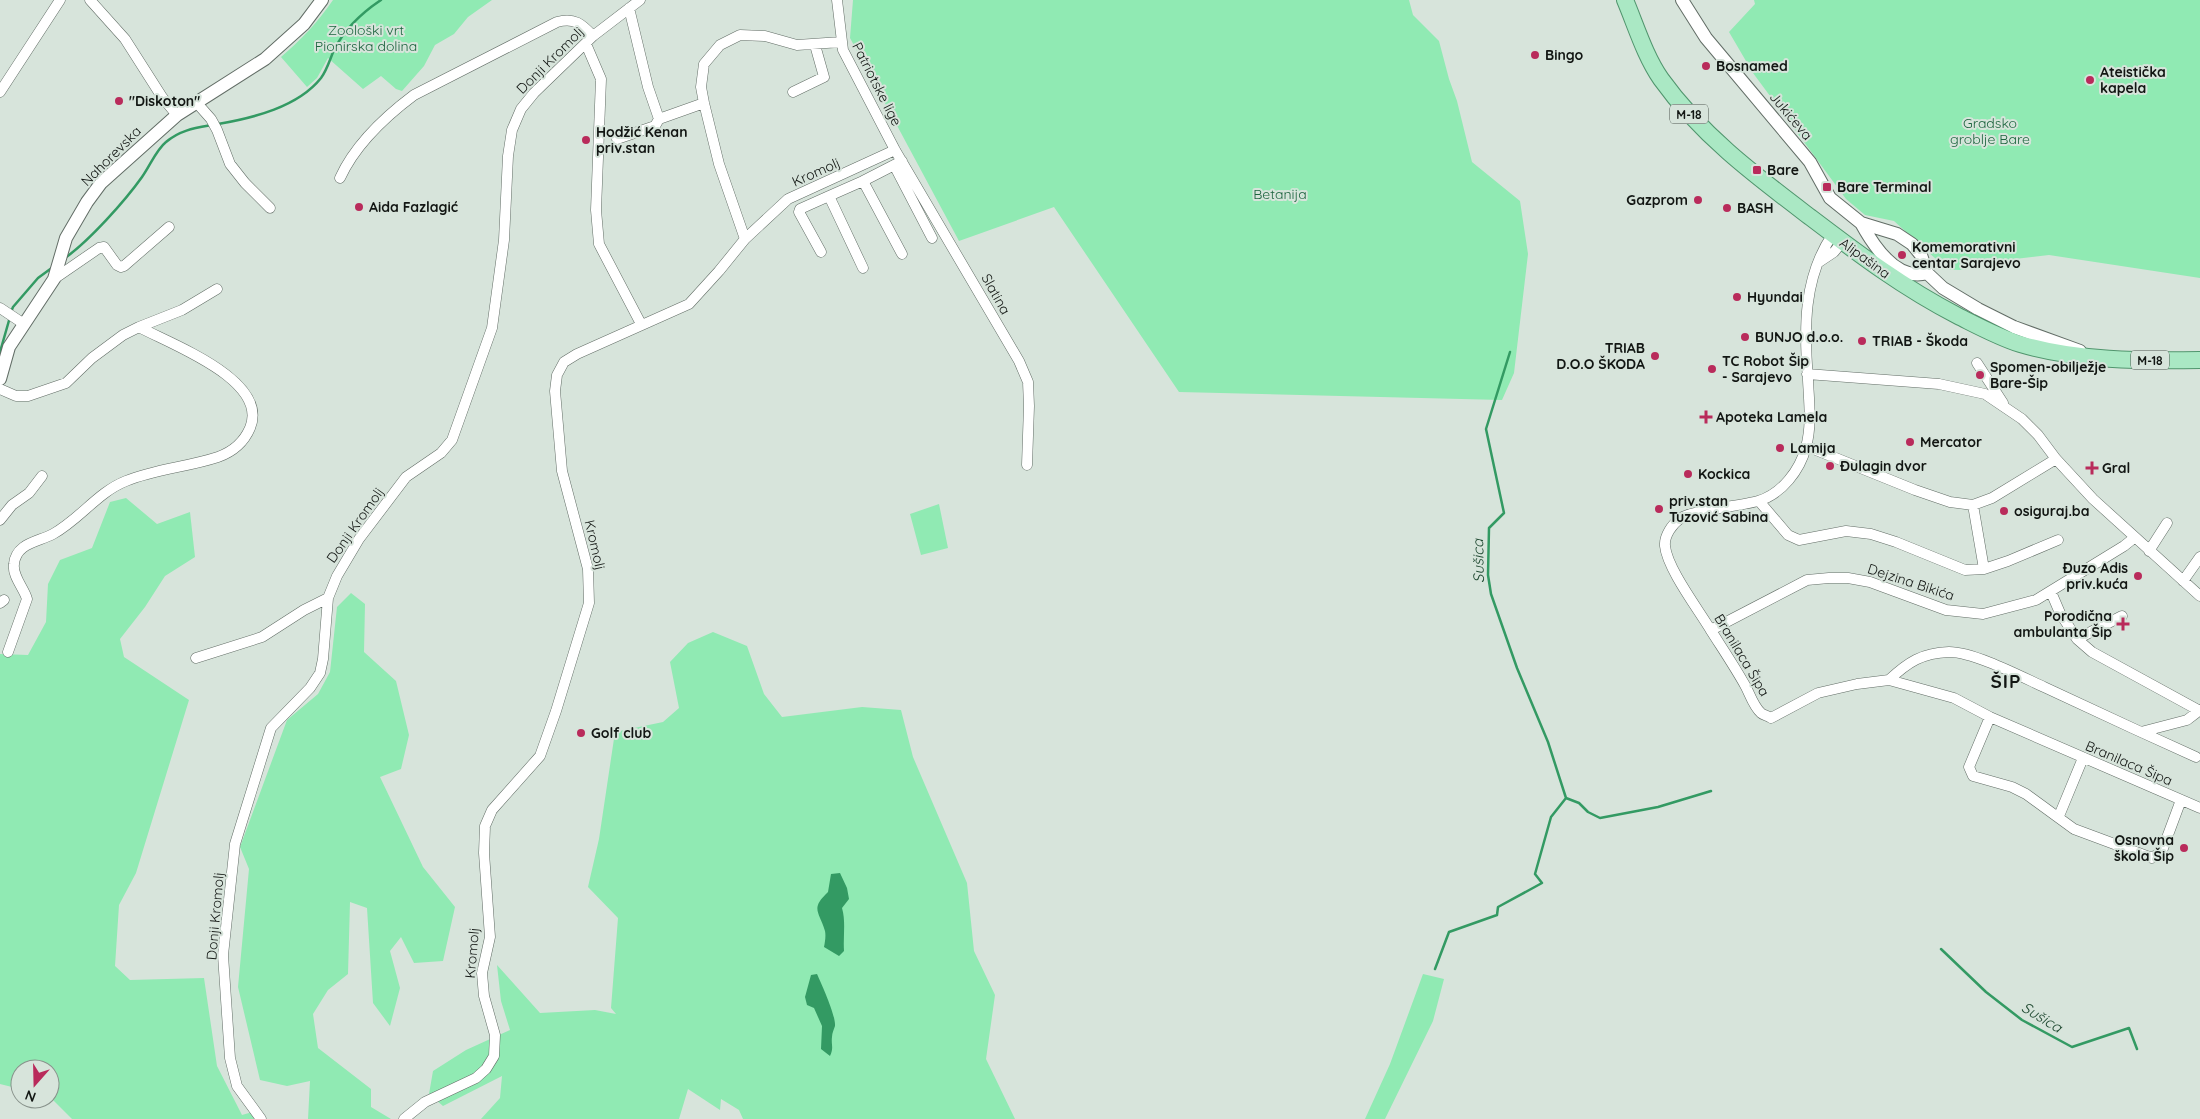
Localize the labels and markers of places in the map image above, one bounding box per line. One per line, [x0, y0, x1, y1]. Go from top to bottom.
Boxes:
place label: Bingo [1545, 46, 1583, 64]
marker: Bingo [1529, 49, 1541, 61]
place label: Bosnamed [1716, 57, 1788, 75]
marker: Bosnamed [1700, 60, 1712, 72]
place label: Ateistička kapela [2100, 63, 2166, 97]
marker: Ateistička kapela [2084, 74, 2096, 86]
place label: "Diskoton" [129, 92, 200, 110]
marker: "Diskoton" [113, 95, 125, 107]
place label: Hodžić Kenan priv.stan [596, 123, 688, 157]
marker: Hodžić Kenan priv.stan [580, 134, 592, 146]
place label: Bare [1767, 161, 1799, 179]
marker: Bare [1751, 164, 1763, 176]
place label: Bare Terminal [1837, 178, 1931, 196]
marker: Bare Terminal [1821, 181, 1833, 193]
place label: Gazprom [1626, 191, 1688, 209]
marker: Gazprom [1692, 194, 1704, 206]
place label: Aida Fazlagić [369, 198, 458, 216]
place label: BASH [1737, 199, 1774, 217]
marker: Aida Fazlagić [353, 201, 365, 213]
marker: BASH [1721, 202, 1733, 214]
place label: Komemorativni centar Sarajevo [1912, 238, 2021, 272]
marker: Komemorativni centar Sarajevo [1896, 249, 1908, 261]
place label: Hyundai [1747, 288, 1803, 306]
marker: Hyundai [1731, 291, 1743, 303]
place label: BUNJO d.o.o. [1755, 328, 1843, 346]
marker: BUNJO d.o.o. [1739, 331, 1751, 343]
place label: TRIAB - Škoda [1872, 332, 1968, 350]
marker: TRIAB - Škoda [1856, 335, 1868, 347]
place label: TRIAB D.O.O ŠKODA [1556, 339, 1645, 373]
marker: TRIAB D.O.O ŠKODA [1649, 350, 1661, 362]
place label: TC Robot Šip - Sarajevo [1722, 352, 1809, 386]
place label: Spomen-obilježje Bare-Šip [1990, 358, 2106, 392]
marker: TC Robot Šip - Sarajevo [1706, 363, 1718, 375]
marker: Spomen-obilježje Bare-Šip [1974, 369, 1986, 381]
place label: Apoteka Lamela [1716, 408, 1827, 426]
marker: Apoteka Lamela [1700, 411, 1712, 423]
place label: Mercator [1920, 433, 1982, 451]
marker: Mercator [1904, 436, 1916, 448]
place label: Lamija [1790, 439, 1836, 457]
marker: Lamija [1774, 442, 1786, 454]
place label: Đulagin dvor [1839, 457, 1927, 475]
place label: Gral [2102, 459, 2130, 477]
marker: Đulagin dvor [1824, 460, 1836, 472]
marker: Gral [2086, 462, 2098, 474]
place label: Kockica [1698, 465, 1750, 483]
marker: Kockica [1682, 468, 1694, 480]
place label: priv.stan Tuzović Sabina [1669, 492, 1768, 526]
place label: osiguraj.ba [2014, 502, 2089, 520]
marker: priv.stan Tuzović Sabina [1653, 503, 1665, 515]
marker: osiguraj.ba [1998, 505, 2010, 517]
place label: Đuzo Adis priv.kuća [2062, 559, 2128, 593]
marker: Đuzo Adis priv.kuća [2132, 570, 2144, 582]
place label: Porodična ambulanta Šip [2013, 607, 2112, 641]
marker: Porodična ambulanta Šip [2116, 617, 2130, 631]
place label: Golf club [591, 724, 652, 742]
marker: Golf club [575, 727, 587, 739]
place label: Osnovna škola Šip [2114, 831, 2174, 865]
marker: Osnovna škola Šip [2178, 842, 2190, 854]

